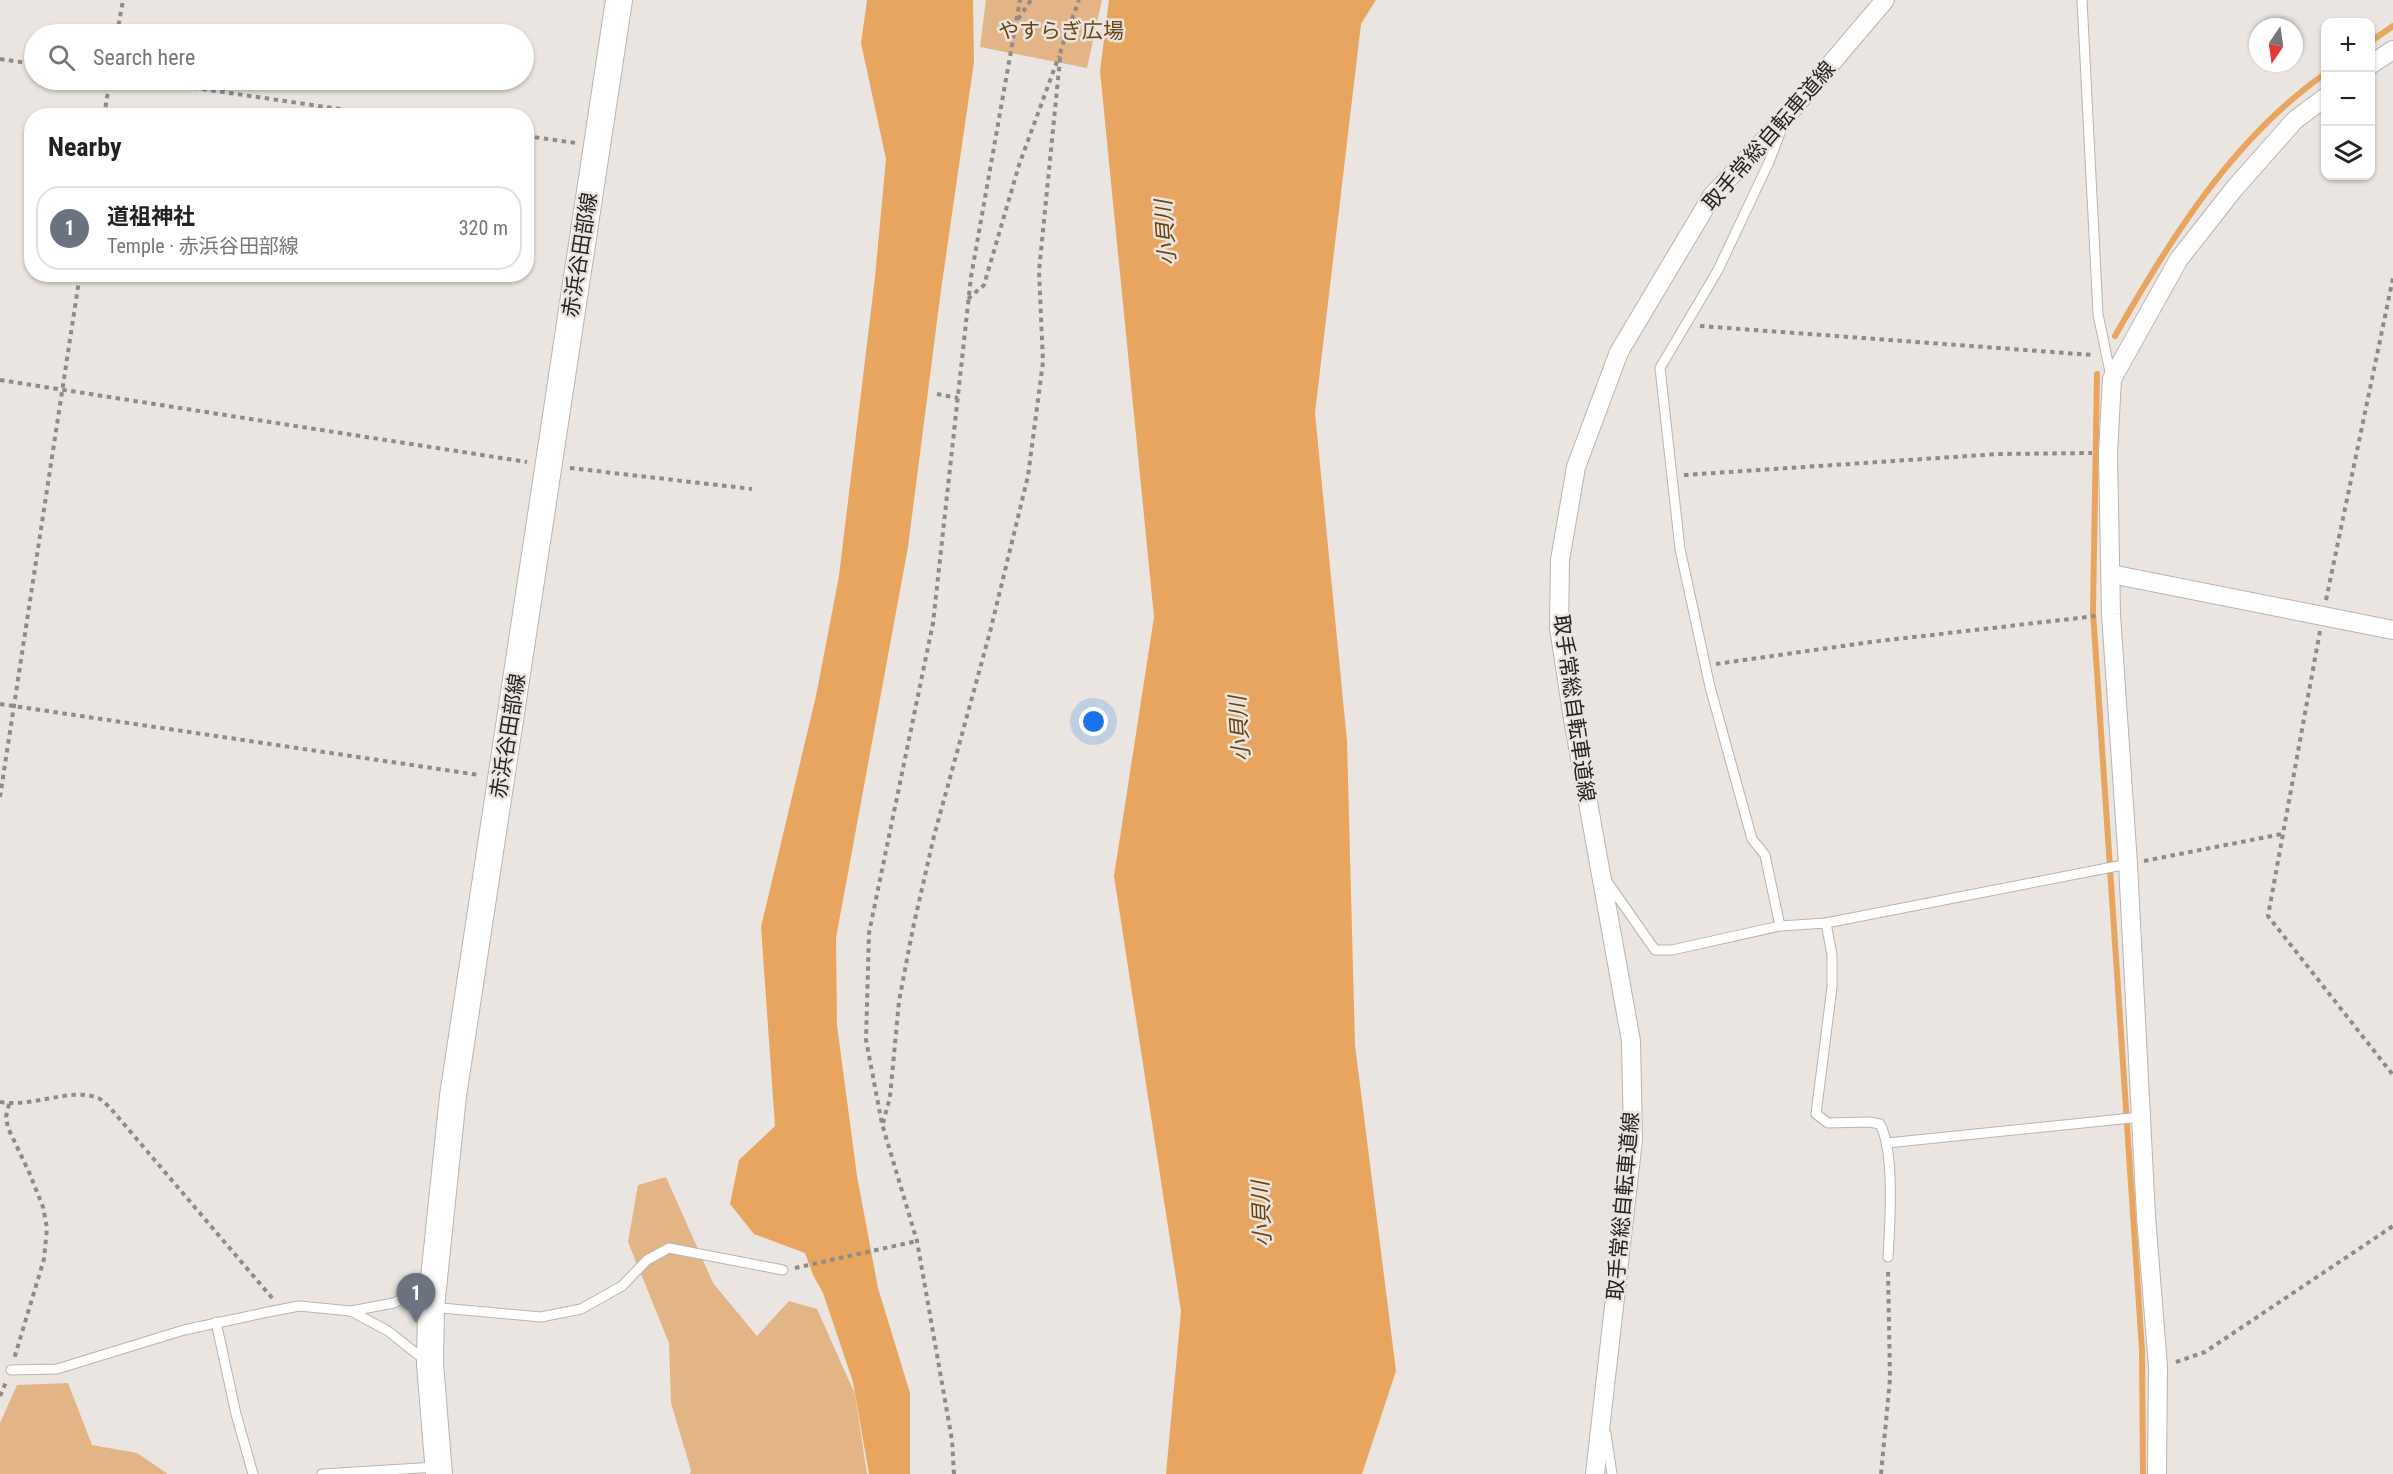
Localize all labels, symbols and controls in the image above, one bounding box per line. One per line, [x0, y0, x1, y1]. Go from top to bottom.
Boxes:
north arrow [2249, 18, 2303, 72]
map controls [2321, 18, 2375, 180]
button: + [2321, 18, 2375, 72]
park label: やすらぎ広場 [998, 19, 1124, 43]
search box [24, 24, 534, 90]
icon: search [45, 41, 78, 74]
text: Search here [93, 45, 195, 70]
street label: 取手常総自転車道線 [1698, 57, 1840, 215]
button: − [2321, 72, 2375, 126]
button: layers [2321, 126, 2375, 180]
text: Nearby [48, 132, 122, 162]
street label: 赤浜谷田部線 [558, 191, 602, 319]
water label: 小貝川 [1151, 197, 1180, 267]
text: 道祖神社 [107, 204, 195, 229]
text: 1 [64, 216, 75, 240]
text: 320 m [459, 216, 508, 240]
text: Temple · 赤浜谷田部線 [107, 234, 299, 258]
street label: 取手常総自転車道線 [1549, 613, 1599, 803]
street label: 赤浜谷田部線 [486, 672, 530, 800]
water label: 小貝川 [1225, 693, 1254, 763]
your location [1079, 707, 1108, 736]
street label: 取手常総自転車道線 [1603, 1111, 1643, 1301]
water label: 小貝川 [1248, 1179, 1275, 1247]
pin: 1 [396, 1274, 436, 1323]

